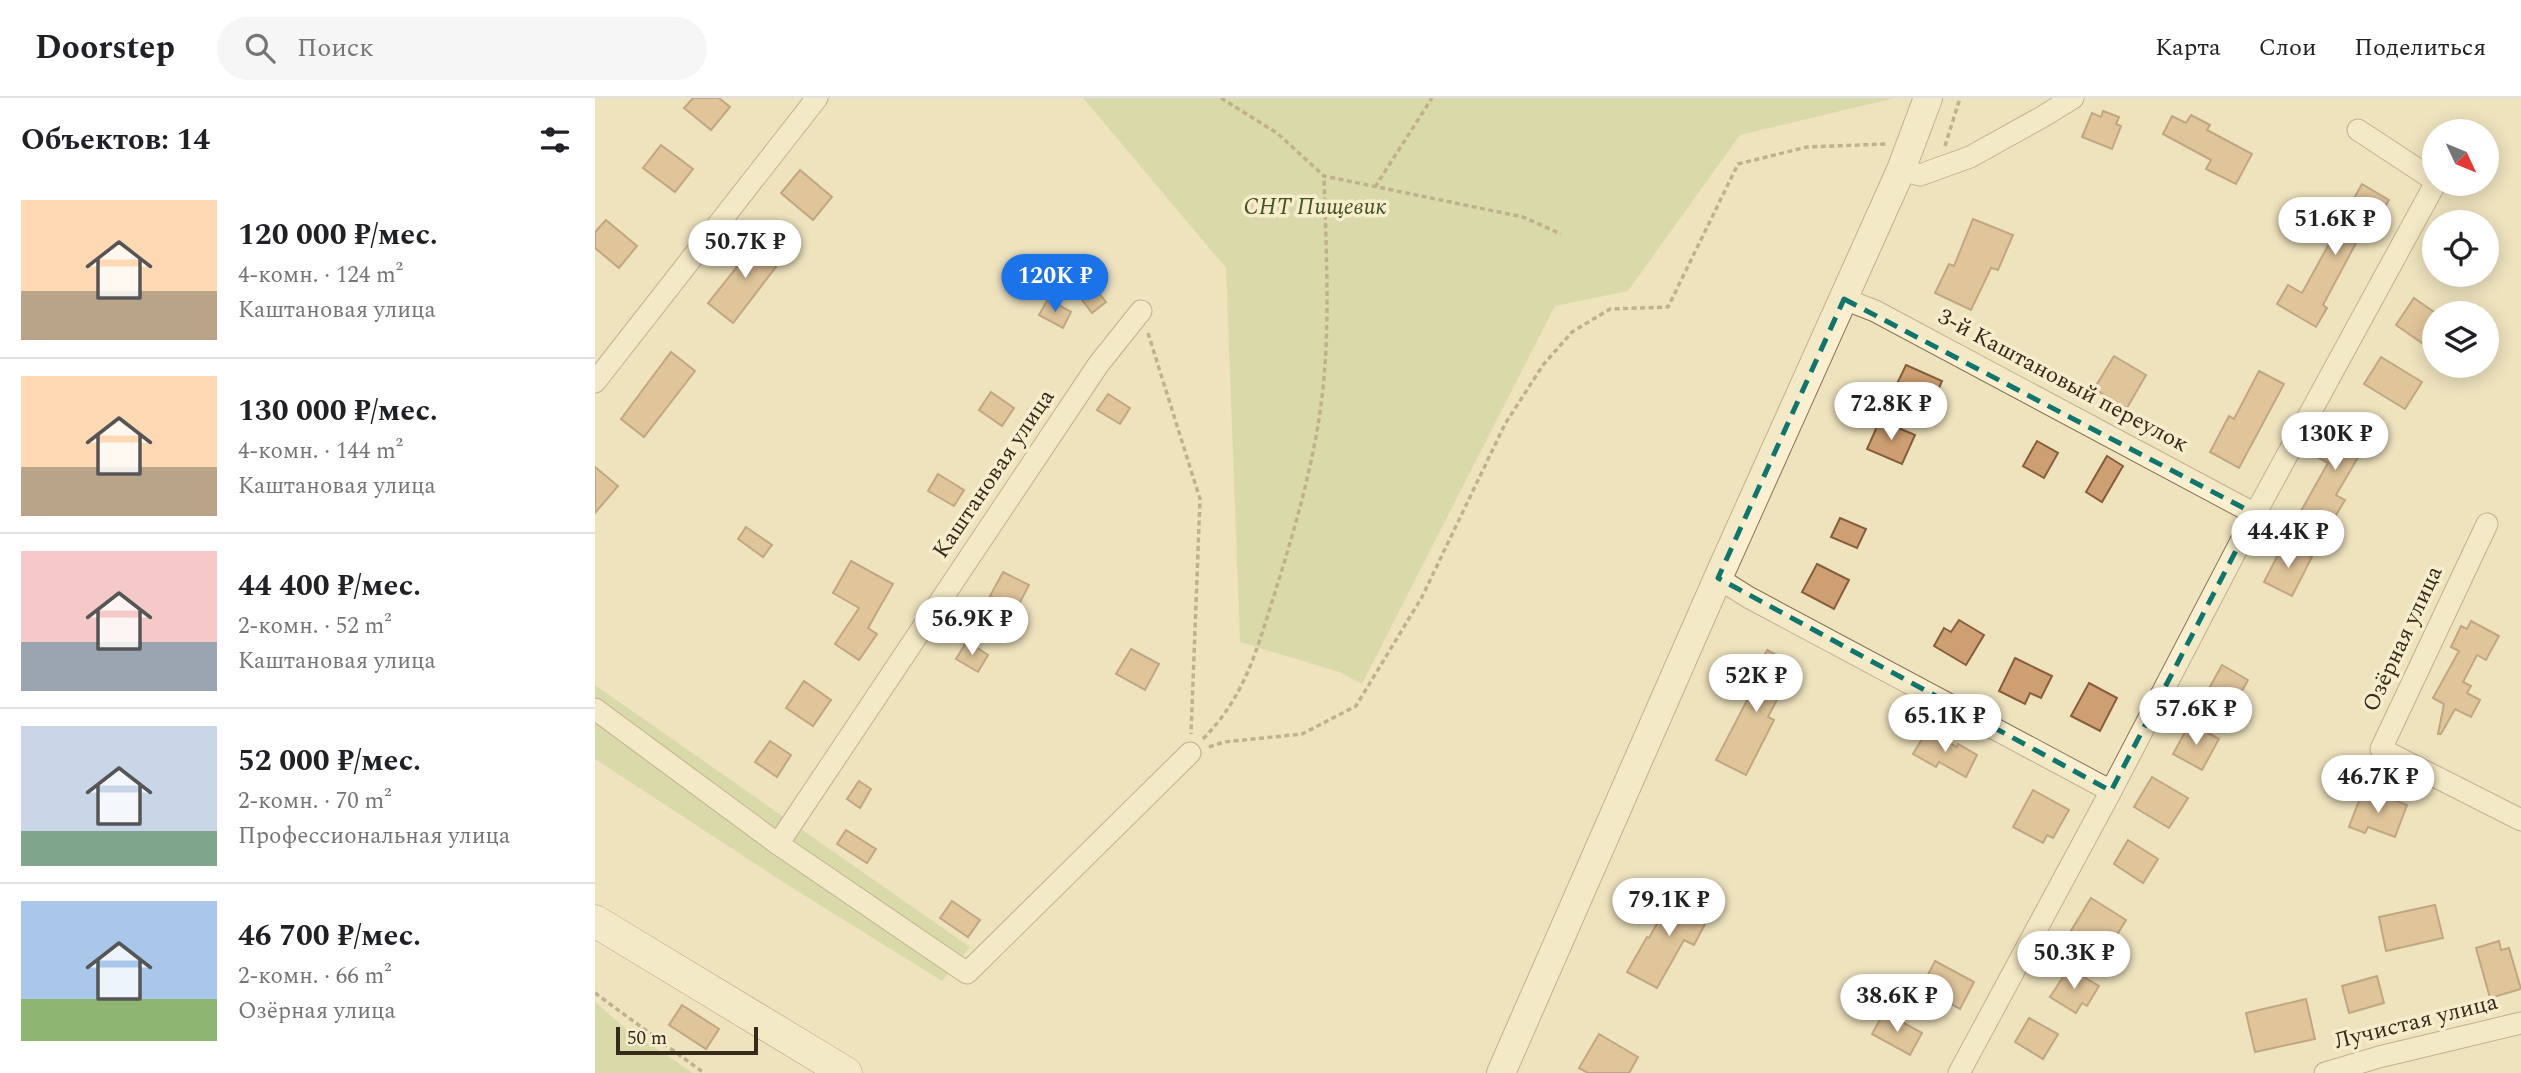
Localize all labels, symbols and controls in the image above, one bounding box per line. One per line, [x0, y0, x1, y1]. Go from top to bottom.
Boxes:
search box [217, 17, 707, 80]
text: Doorstep [35, 23, 175, 73]
text: Поиск [297, 28, 374, 68]
icon: search [241, 29, 279, 67]
text: Карта [2155, 30, 2221, 66]
text: Слои [2259, 30, 2316, 66]
text: Поделиться [2354, 30, 2486, 66]
text: Объектов: 14 [21, 117, 210, 163]
north arrow [2422, 119, 2499, 196]
map controls [2422, 119, 2499, 378]
icon: filters [536, 121, 574, 159]
park label: СНТ Пищевик [1244, 190, 1386, 225]
pin: 51.6K ₽ [2270, 198, 2400, 257]
text: 51.6K ₽ [2294, 202, 2376, 237]
button: locate [2422, 210, 2499, 287]
text: 120 000 ₽/мес. [238, 212, 438, 258]
pin: 50.7K ₽ [680, 220, 810, 280]
text: 50.7K ₽ [704, 225, 786, 260]
icon: home [77, 228, 161, 312]
pin: 120K ₽ [998, 254, 1112, 314]
text: 4-комн. · 124 m² [238, 258, 403, 293]
text: 120K ₽ [1017, 259, 1093, 294]
text: Каштановая улица [238, 293, 436, 328]
street label: 3-й Каштановый переулок [1931, 300, 2195, 462]
button: layers [2422, 301, 2499, 378]
street label: Каштановая улица [924, 382, 1064, 566]
pin: 72.8K ₽ [1826, 382, 1956, 442]
text: 72.8K ₽ [1850, 387, 1932, 422]
text: 130 000 ₽/мес. [238, 388, 438, 434]
icon: home [77, 404, 161, 488]
pin: 130K ₽ [2278, 412, 2392, 472]
text: 130K ₽ [2297, 417, 2373, 452]
text: 4-комн. · 144 m² [238, 434, 403, 469]
text: Каштановая улица [238, 469, 436, 504]
pin: 44.4K ₽ [2223, 510, 2353, 570]
text: 44.4K ₽ [2247, 515, 2329, 550]
street label: Озёрная улица [2354, 560, 2452, 718]
text: 44 400 ₽/мес. [238, 563, 421, 609]
icon: home [77, 579, 161, 663]
pin: 56.9K ₽ [907, 598, 1037, 657]
text: 56.9K ₽ [931, 602, 1013, 637]
text: 2-комн. · 52 m² [238, 609, 392, 644]
text: Каштановая улица [238, 644, 436, 679]
pin: 52K ₽ [1707, 654, 1805, 714]
text: 52K ₽ [1725, 659, 1787, 694]
pin: 57.6K ₽ [2131, 688, 2261, 747]
text: 57.6K ₽ [2155, 692, 2237, 727]
pin: 65.1K ₽ [1880, 694, 2010, 754]
text: 65.1K ₽ [1904, 699, 1986, 734]
text: 52 000 ₽/мес. [238, 738, 421, 784]
icon: home [77, 754, 161, 838]
pin: 46.7K ₽ [2313, 756, 2443, 815]
text: 46.7K ₽ [2337, 760, 2419, 795]
text: 2-комн. · 70 m² [238, 784, 392, 819]
text: Профессиональная улица [238, 819, 510, 854]
pin: 79.1K ₽ [1604, 878, 1734, 938]
text: 79.1K ₽ [1628, 883, 1710, 918]
text: 46 700 ₽/мес. [238, 913, 421, 959]
icon: home [77, 929, 161, 1013]
pin: 50.3K ₽ [2009, 932, 2139, 991]
text: 50.3K ₽ [2033, 936, 2115, 971]
text: 2-комн. · 66 m² [238, 959, 392, 994]
pin: 38.6K ₽ [1832, 974, 1962, 1034]
text: 38.6K ₽ [1856, 979, 1938, 1014]
street label: Лучистая улица [2330, 985, 2502, 1059]
text: Озёрная улица [238, 994, 396, 1029]
scale bar [616, 1024, 758, 1056]
text: 50 m [627, 1024, 667, 1053]

